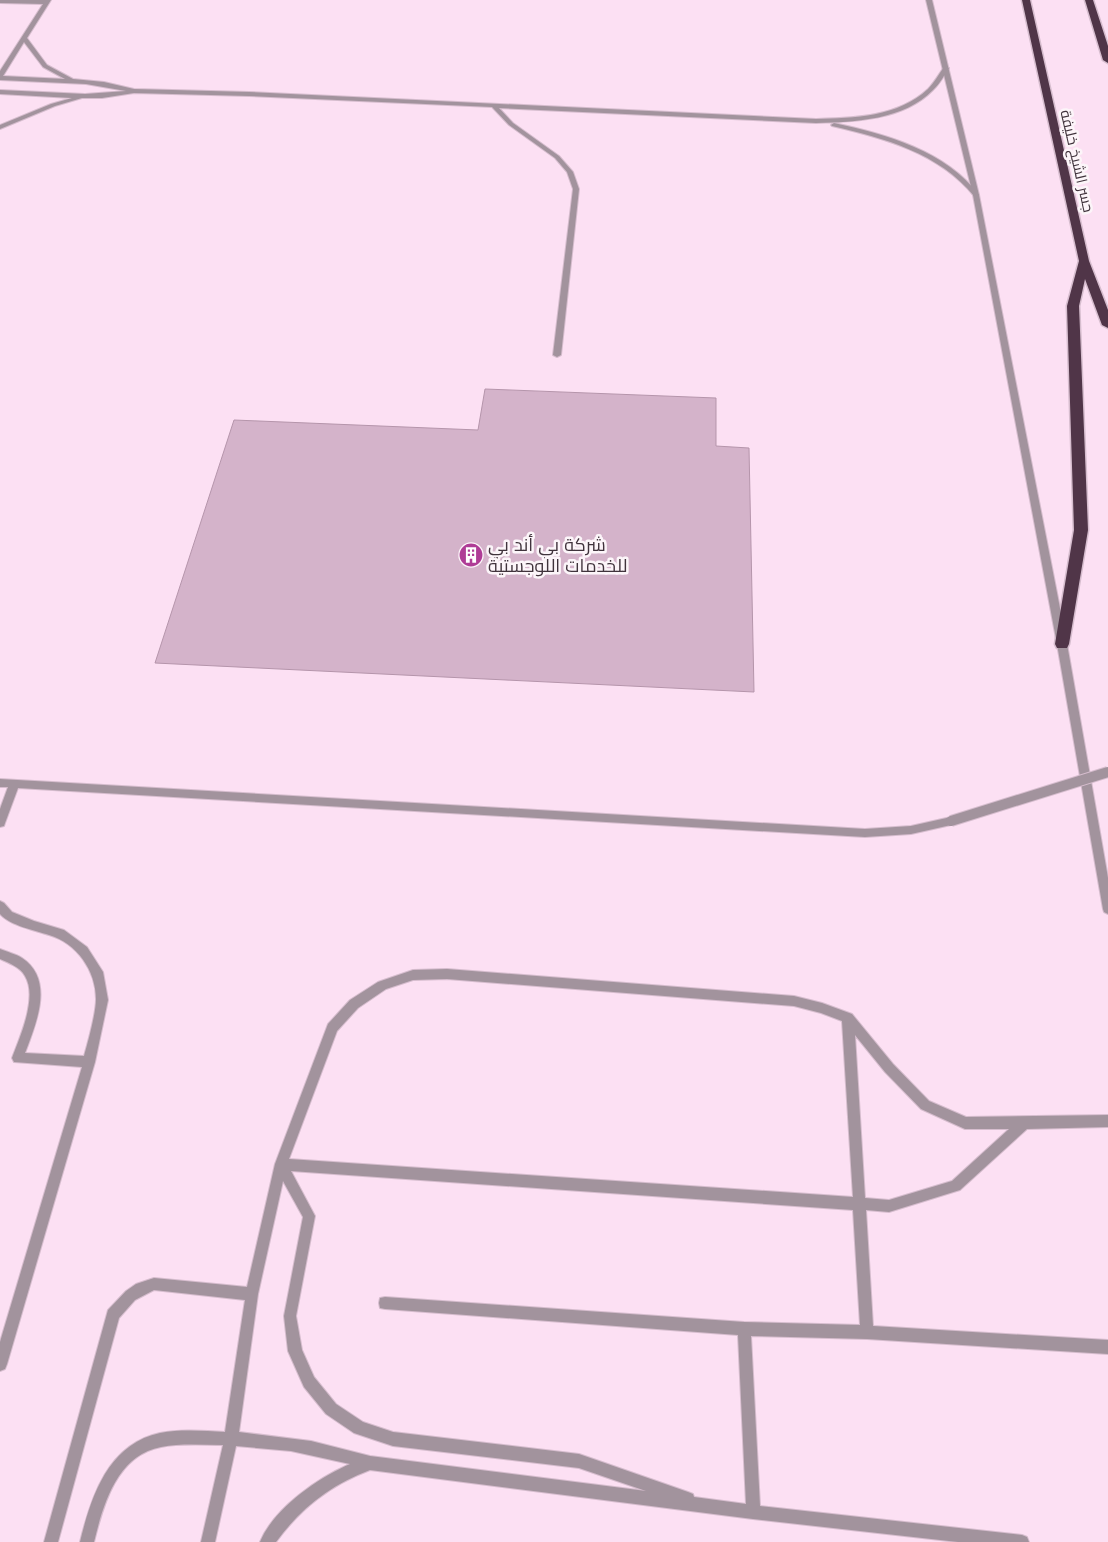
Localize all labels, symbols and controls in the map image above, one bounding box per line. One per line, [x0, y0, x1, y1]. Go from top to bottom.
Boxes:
street label: جسر الشيخ خليفة [1055, 108, 1099, 214]
place label: شركة بي أند بي للخدمات اللوجستية [488, 534, 627, 577]
building icon: شركة بي أند بي للخدمات اللوجستية [458, 542, 484, 568]

